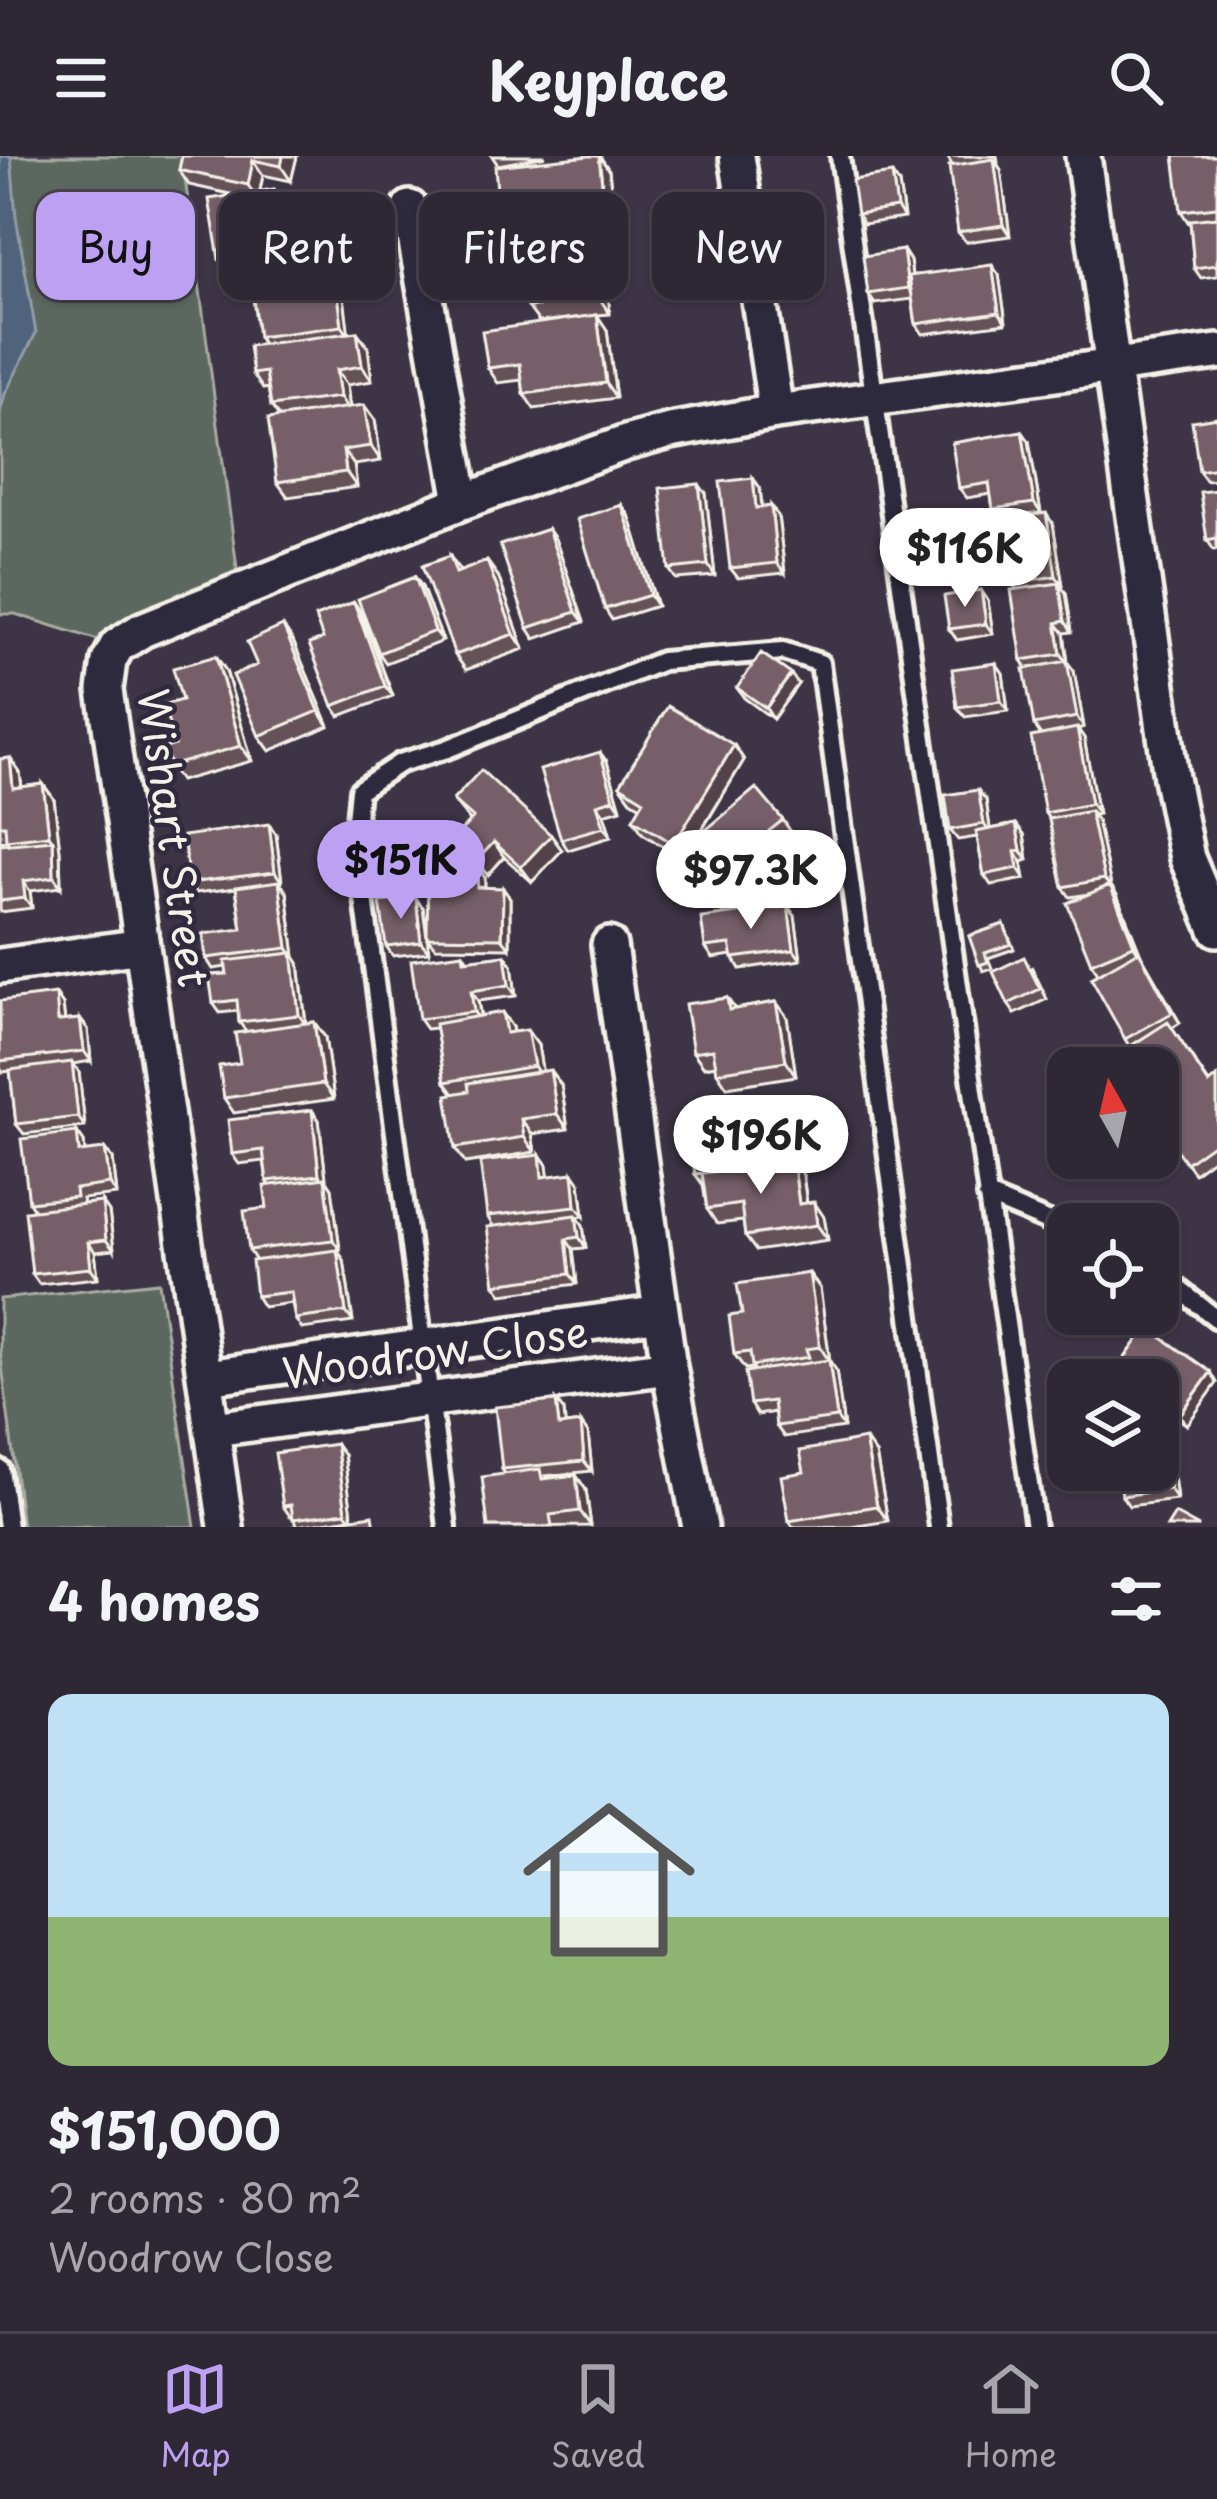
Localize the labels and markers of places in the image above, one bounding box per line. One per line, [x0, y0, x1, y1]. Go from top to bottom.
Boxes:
pin: $116K [881, 508, 1049, 610]
pin: $151K [317, 820, 485, 922]
pin: $97.3K [653, 830, 849, 932]
pin: $196K [677, 1095, 845, 1197]

